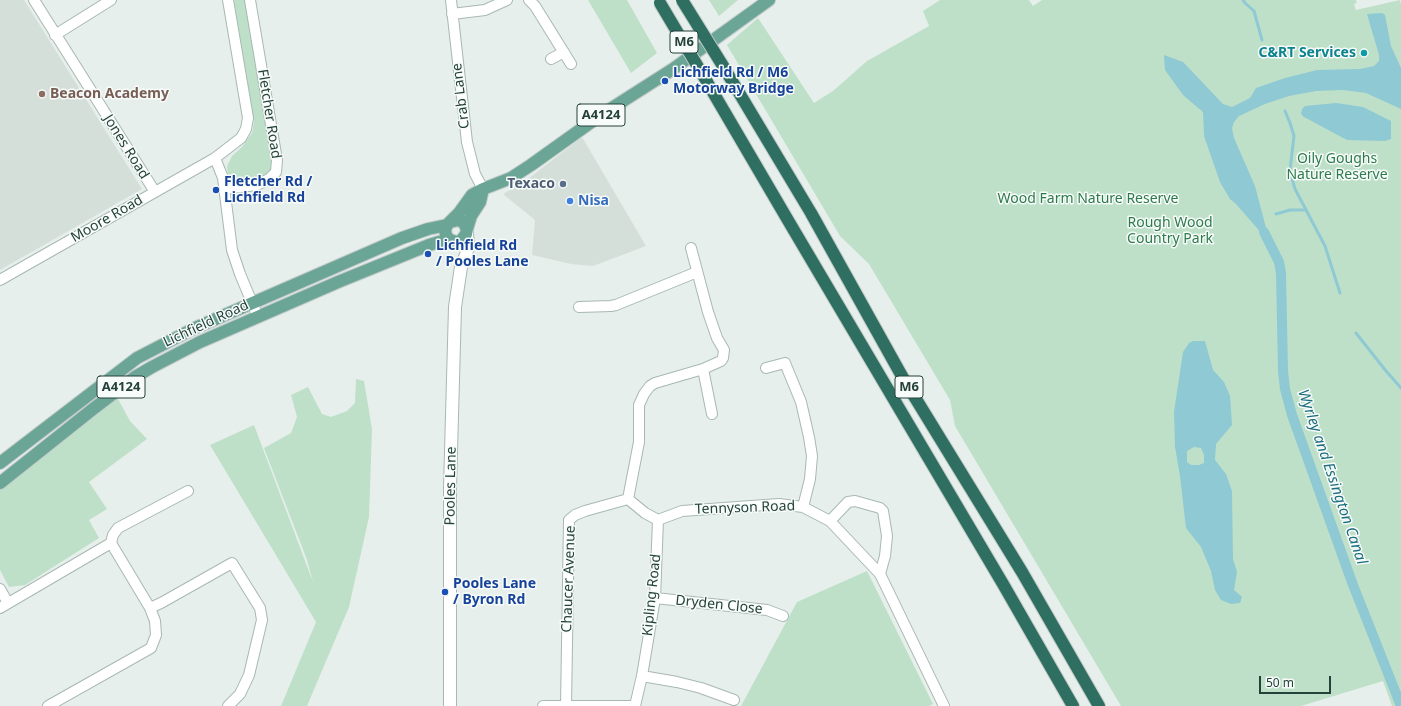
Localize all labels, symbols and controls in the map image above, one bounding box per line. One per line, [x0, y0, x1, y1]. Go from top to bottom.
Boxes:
road number: M6 [670, 31, 698, 53]
place label: C&RT Services [1258, 45, 1356, 61]
marker: C&RT Services [1359, 48, 1369, 58]
street label: Crab Lane [449, 62, 473, 130]
place label: Lichfield Rd / M6 Motorway Bridge [673, 65, 794, 98]
street label: Fletcher Road [254, 68, 284, 160]
marker: Lichfield Rd / M6 Motorway Bridge [660, 76, 670, 86]
place label: Beacon Academy [50, 86, 169, 102]
marker: Beacon Academy [37, 89, 47, 99]
road number: A4124 [577, 104, 625, 126]
street label: Jones Road [100, 112, 152, 182]
park label: Oily Goughs Nature Reserve [1286, 151, 1388, 184]
place label: Fletcher Rd / Lichfield Rd [224, 174, 312, 206]
place label: Texaco [507, 176, 555, 192]
marker: Texaco [558, 179, 568, 189]
marker: Fletcher Rd / Lichfield Rd [211, 185, 221, 195]
park label: Wood Farm Nature Reserve [998, 191, 1178, 207]
street label: Moore Road [68, 192, 146, 246]
place label: Nisa [578, 193, 609, 209]
marker: Nisa [565, 196, 575, 206]
park label: Rough Wood Country Park [1127, 215, 1213, 248]
place label: Lichfield Rd / Pooles Lane [436, 238, 529, 270]
marker: Lichfield Rd / Pooles Lane [423, 249, 433, 259]
street label: Lichfield Road [161, 297, 251, 351]
road number: A4124 [97, 376, 145, 398]
road number: M6 [895, 376, 923, 398]
water label: Wyrley and Essington Canal [1294, 387, 1370, 567]
street label: Pooles Lane [442, 446, 460, 526]
street label: Tennyson Road [695, 498, 795, 518]
street label: Chaucer Avenue [559, 525, 579, 633]
street label: Kipling Road [639, 553, 665, 637]
place label: Pooles Lane / Byron Rd [453, 576, 536, 608]
marker: Pooles Lane / Byron Rd [440, 587, 450, 597]
street label: Dryden Close [675, 592, 763, 618]
scale bar [1261, 668, 1333, 694]
text: 50 m [1266, 674, 1294, 691]

